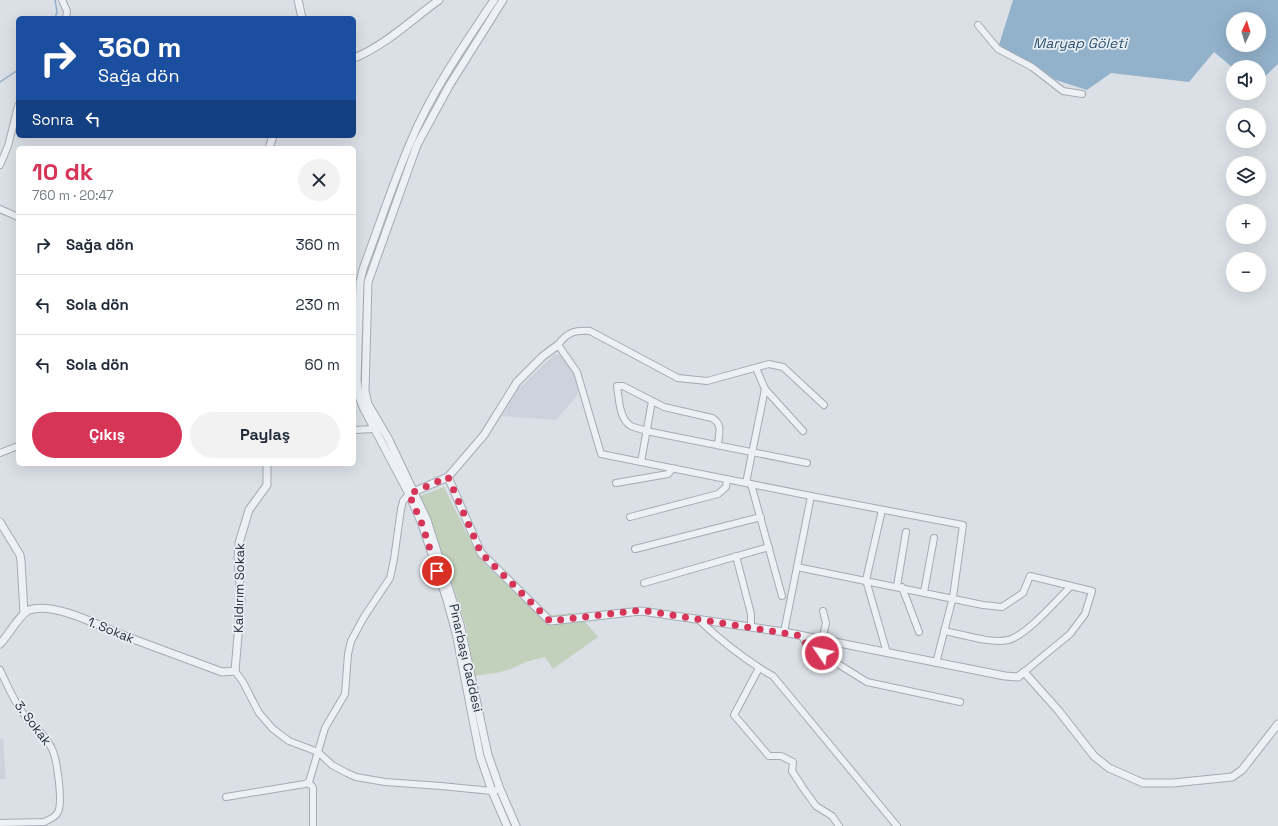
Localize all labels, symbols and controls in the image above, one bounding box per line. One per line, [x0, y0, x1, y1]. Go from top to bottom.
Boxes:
north arrow [1226, 12, 1266, 52]
map controls [1226, 12, 1266, 292]
text: 360 m [98, 29, 182, 65]
icon: right [32, 32, 84, 84]
water label: Maryap Göleti [1033, 34, 1129, 52]
button: sound [1226, 60, 1266, 100]
text: Sağa dön [98, 64, 179, 87]
icon: left [82, 108, 104, 130]
button: search [1226, 108, 1266, 148]
text: Sonra [32, 110, 74, 129]
text: 10 dk [32, 156, 93, 187]
button: layers [1226, 156, 1266, 196]
button: close [298, 159, 340, 201]
text: 760 m · 20:47 [32, 187, 114, 204]
button: + [1226, 204, 1266, 244]
icon: right [32, 234, 54, 256]
text: Sağa dön [66, 235, 134, 254]
text: 360 m [295, 235, 340, 254]
button: − [1226, 252, 1266, 292]
icon: left [32, 294, 54, 316]
text: Sola dön [66, 295, 129, 314]
text: 230 m [296, 295, 340, 314]
icon: left [32, 354, 54, 376]
text: Sola dön [66, 355, 129, 374]
text: 60 m [304, 355, 340, 374]
button: Çıkış [32, 412, 182, 458]
button: Paylaş [190, 412, 340, 458]
street label: Kaldırım Sokak [230, 543, 248, 633]
pin [420, 554, 454, 588]
icon: arrive [426, 560, 448, 582]
street label: Pınarbaşı Caddesi [445, 602, 487, 714]
street label: 1. Sokak [85, 613, 137, 647]
position arrow [801, 632, 843, 674]
street label: 3. Sokak [11, 697, 55, 749]

